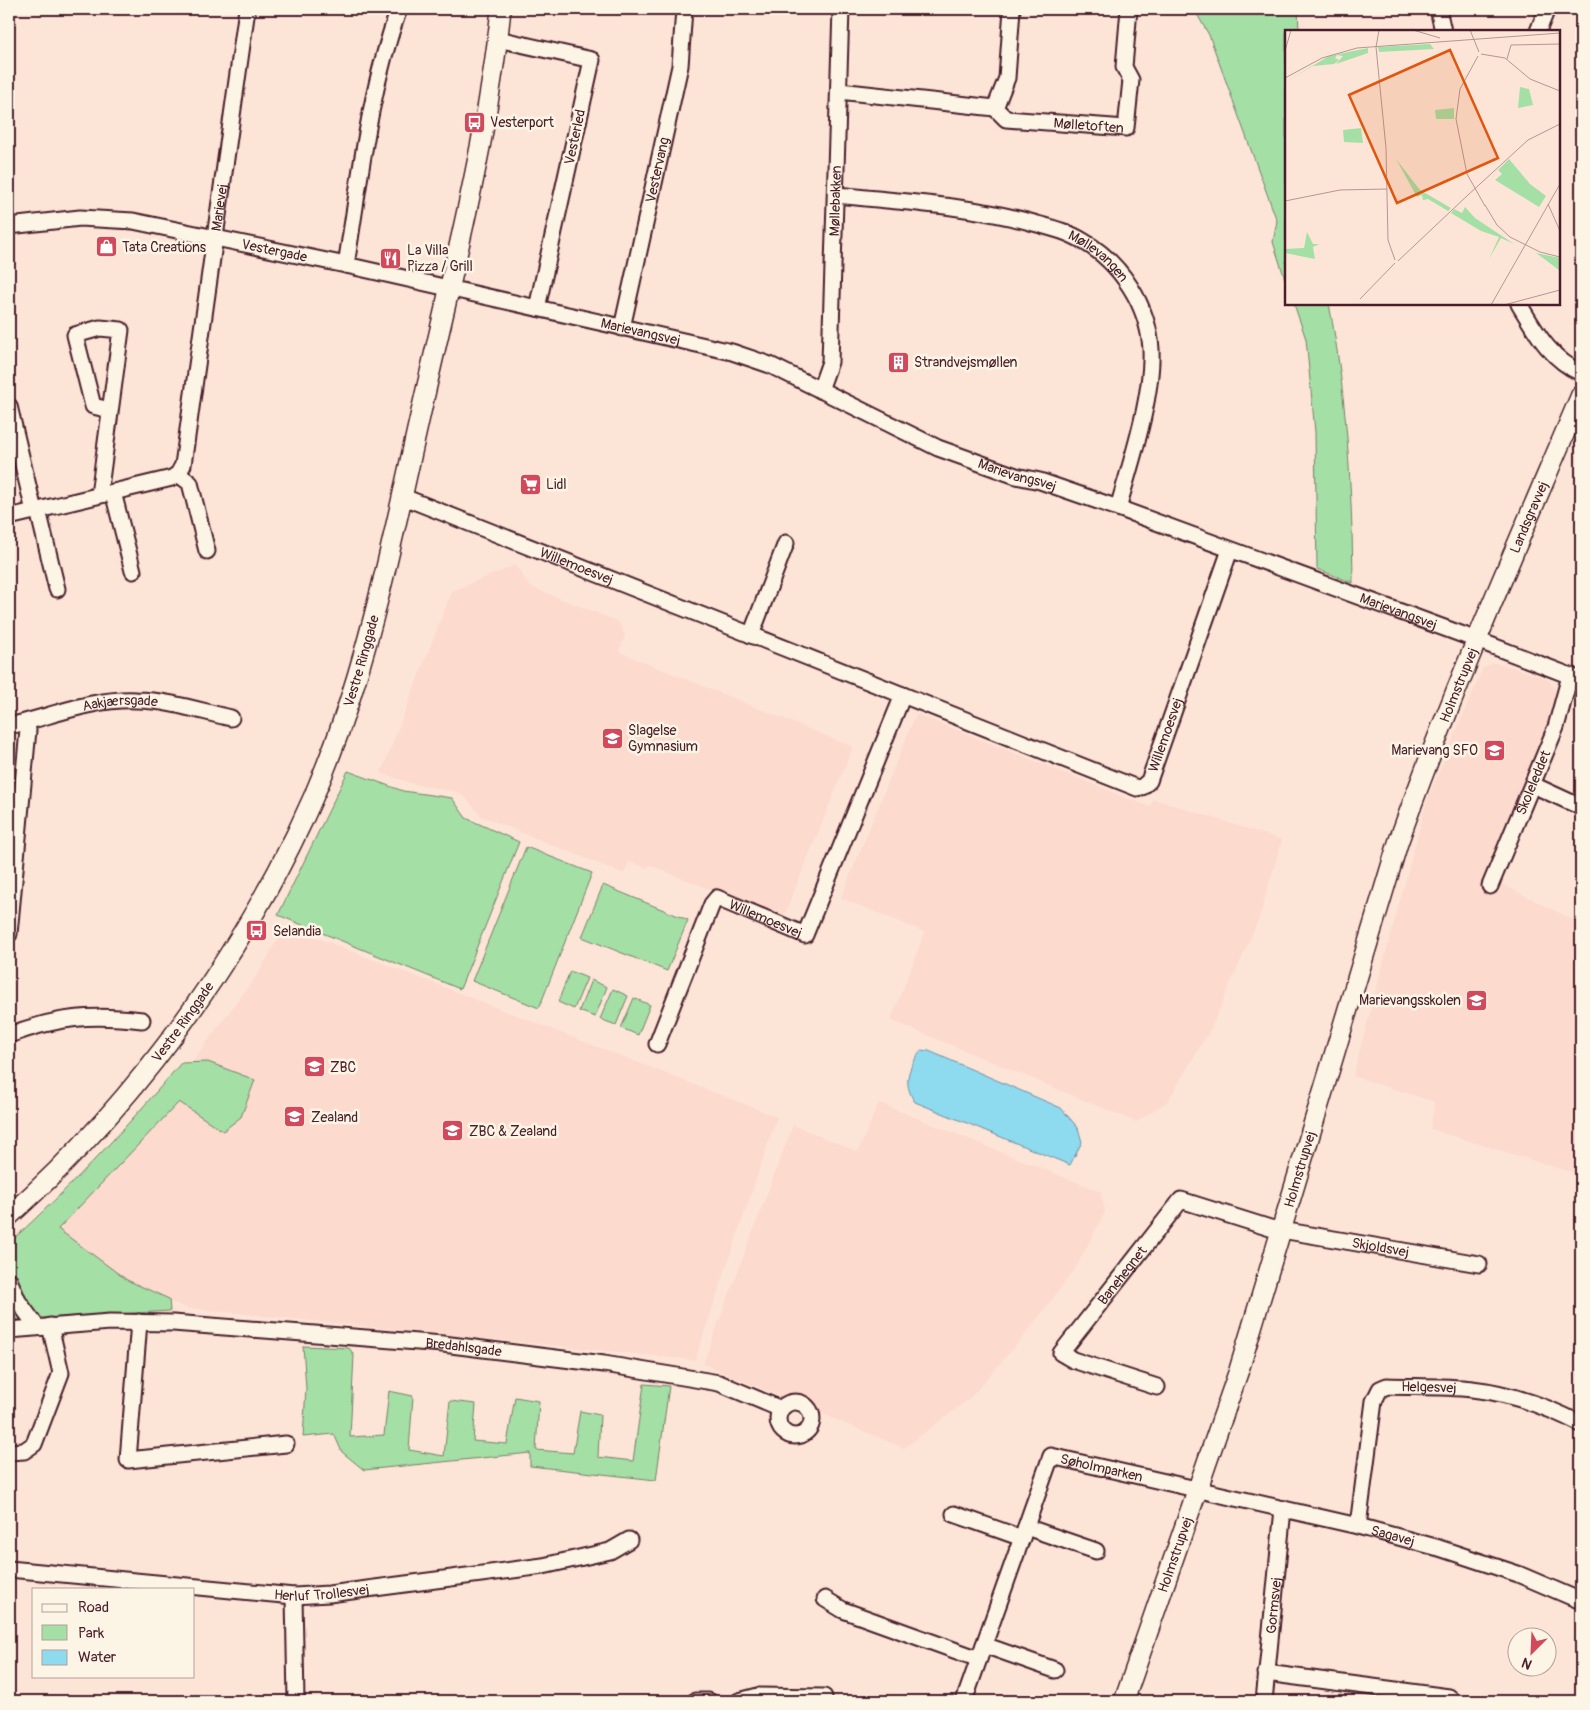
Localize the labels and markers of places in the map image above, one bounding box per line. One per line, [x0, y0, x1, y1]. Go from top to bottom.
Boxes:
bus stop icon: Vesterport [462, 110, 486, 134]
place label: Vesterport [490, 114, 554, 131]
shop icon: Tata Creations [94, 235, 118, 259]
place label: Tata Creations [122, 239, 207, 256]
place label: La Villa Pizza / Grill [407, 242, 473, 275]
restaurant icon: La Villa Pizza / Grill [379, 246, 403, 270]
building icon: Strandvejsmøllen [886, 350, 910, 374]
place label: Strandvejsmøllen [914, 354, 1018, 371]
supermarket icon: Lidl [518, 472, 542, 496]
place label: Lidl [546, 476, 567, 493]
place label: Slagelse Gymnasium [628, 722, 698, 755]
school or university icon: Slagelse Gymnasium [600, 726, 624, 750]
school or university icon: Marievang SFO [1482, 738, 1506, 762]
place label: Marievang SFO [1391, 742, 1478, 759]
bus stop icon: Selandia [245, 919, 269, 943]
place label: Selandia [273, 923, 321, 940]
school or university icon: Marievangsskolen [1465, 988, 1489, 1012]
place label: Marievangsskolen [1359, 992, 1461, 1009]
school or university icon: ZBC [302, 1055, 326, 1079]
place label: ZBC [330, 1059, 356, 1076]
school or university icon: Zealand [283, 1105, 307, 1129]
place label: Zealand [311, 1109, 358, 1126]
school or university icon: ZBC & Zealand [441, 1119, 465, 1143]
place label: ZBC & Zealand [469, 1123, 557, 1140]

